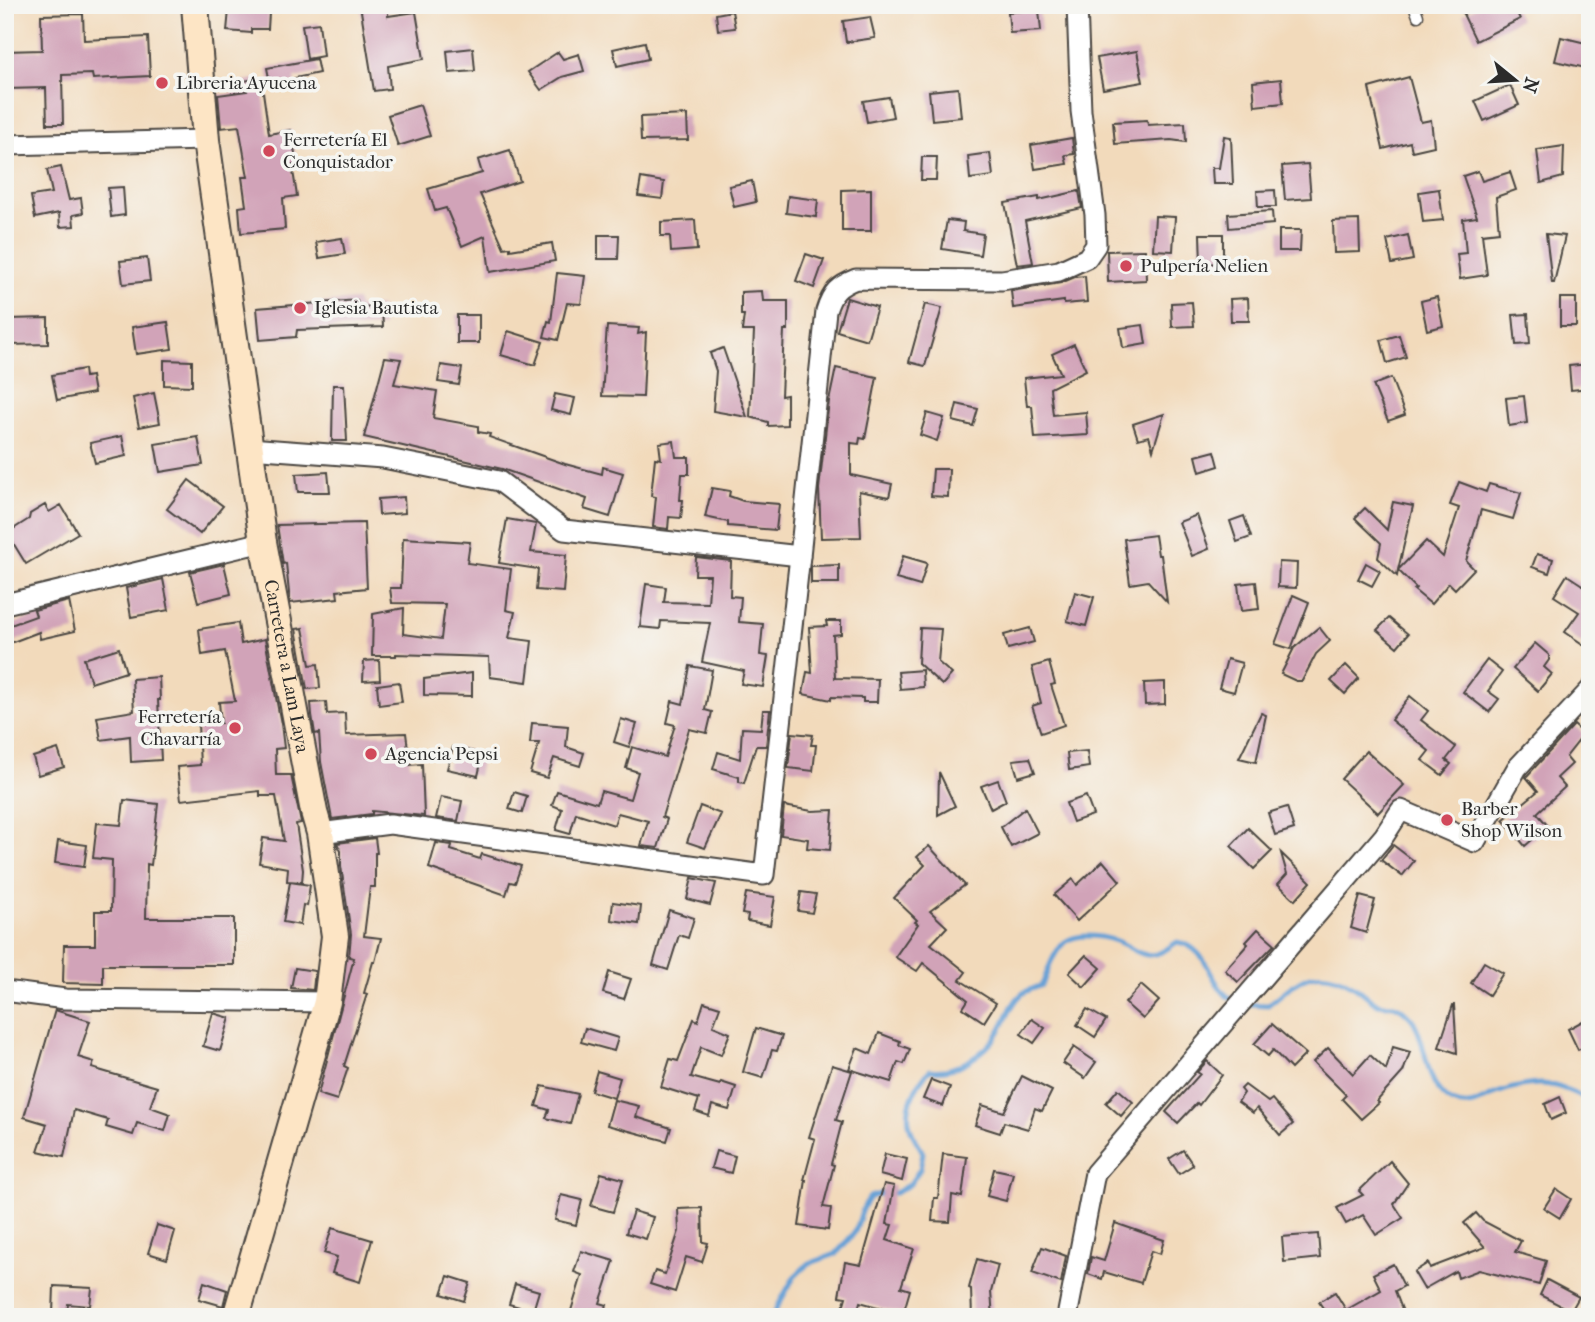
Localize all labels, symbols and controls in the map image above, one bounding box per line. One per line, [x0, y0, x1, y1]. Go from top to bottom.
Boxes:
north arrow [1480, 46, 1550, 116]
place label: Libreria Ayucena [176, 72, 317, 94]
marker: Libreria Ayucena [154, 75, 170, 91]
text: N [1517, 75, 1543, 96]
place label: Ferretería El Conquistador [283, 129, 394, 173]
marker: Ferretería El Conquistador [261, 143, 277, 159]
place label: Pulpería Nelien [1140, 255, 1268, 277]
marker: Pulpería Nelien [1118, 258, 1134, 274]
place label: Iglesia Bautista [314, 297, 438, 319]
marker: Iglesia Bautista [292, 300, 308, 316]
street label: Carretera a Lam Laya [259, 578, 314, 755]
place label: Ferretería Chavarría [137, 706, 221, 750]
marker: Ferretería Chavarría [227, 720, 243, 736]
place label: Agencia Pepsi [384, 743, 498, 765]
marker: Agencia Pepsi [363, 746, 379, 762]
place label: Barber Shop Wilson [1461, 798, 1562, 842]
marker: Barber Shop Wilson [1439, 812, 1455, 828]

